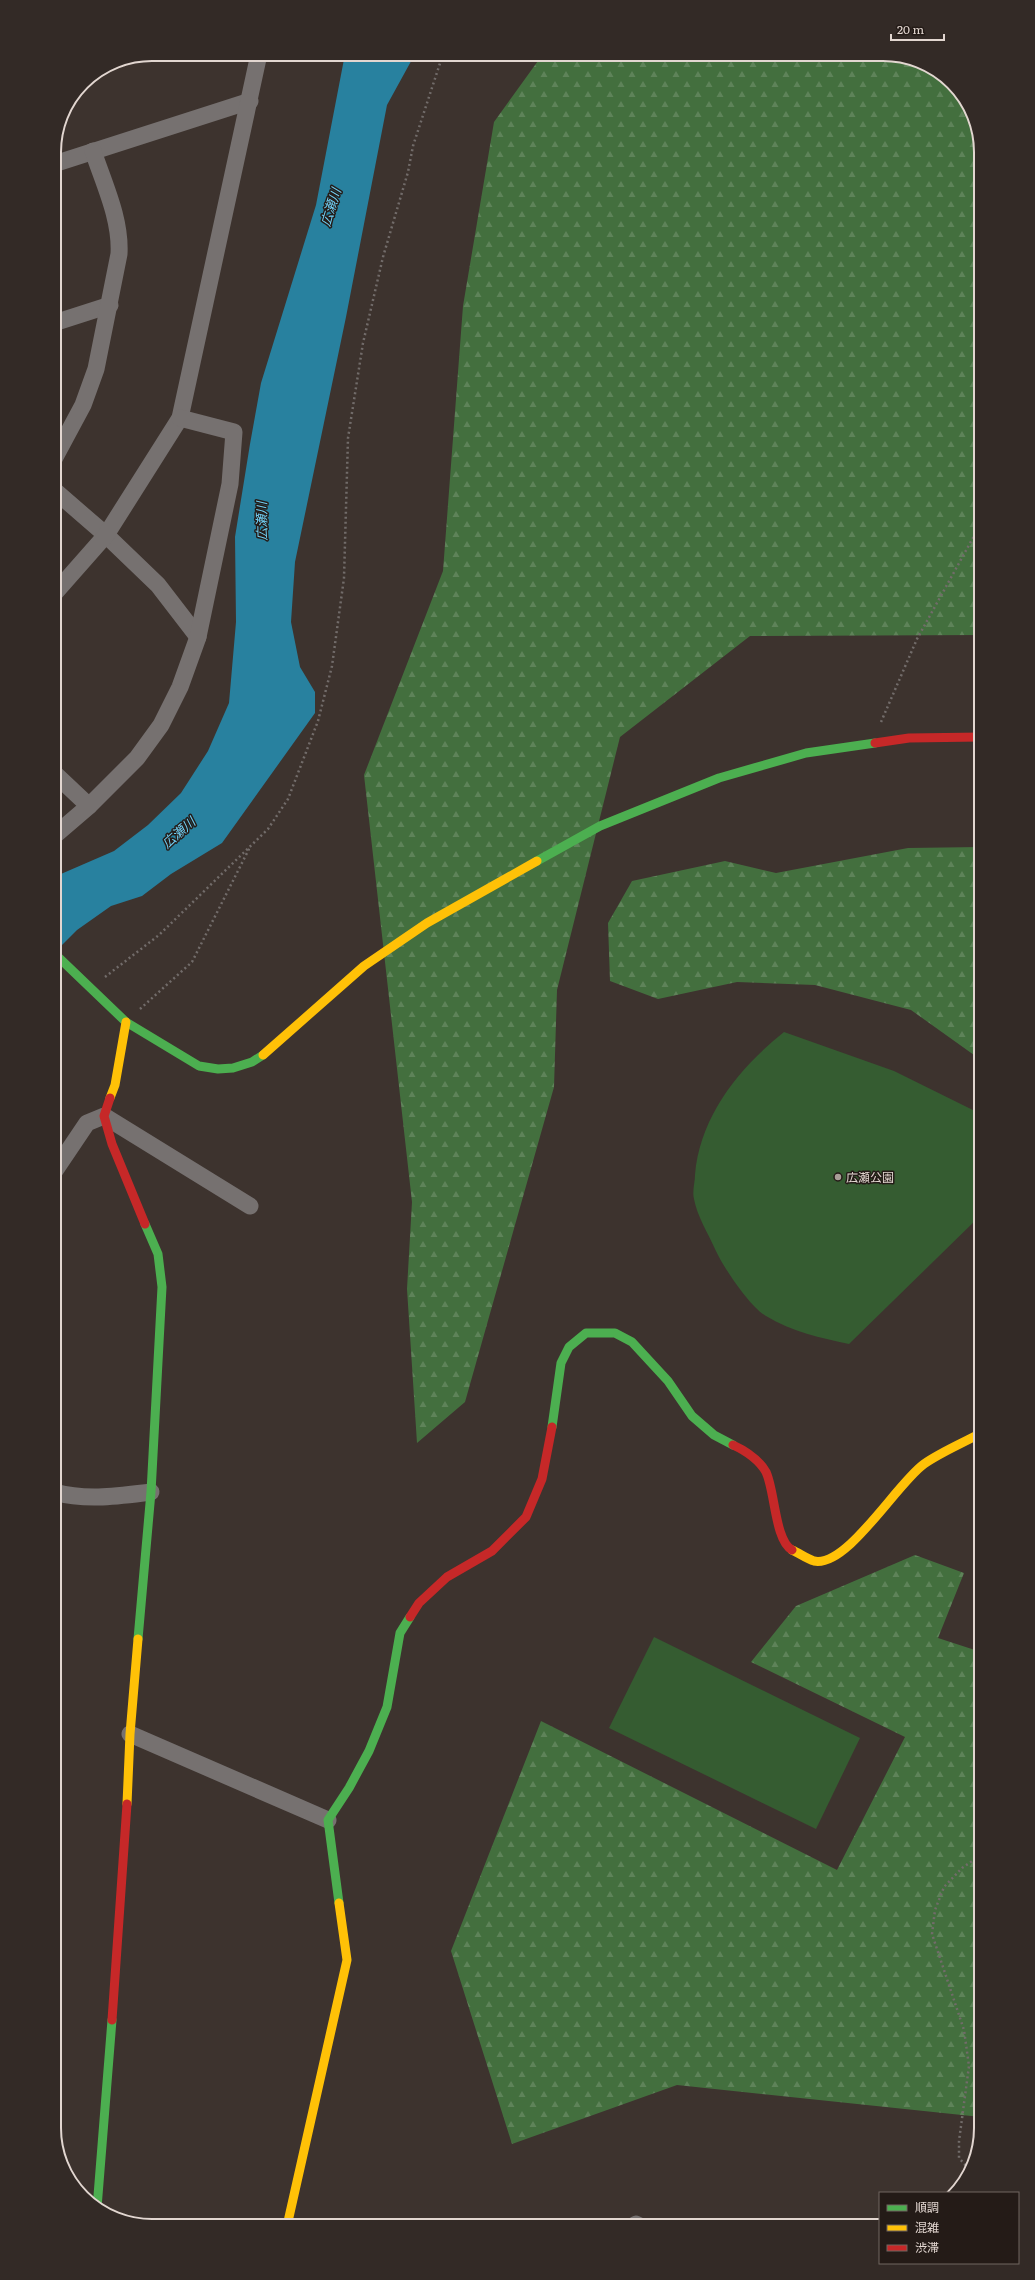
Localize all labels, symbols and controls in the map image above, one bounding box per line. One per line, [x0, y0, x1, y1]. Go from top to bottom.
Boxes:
scale bar [891, 16, 944, 42]
text: 20 m [897, 20, 924, 38]
water label: 広瀬川 [315, 184, 345, 228]
water label: 広瀬川 [251, 499, 271, 541]
water label: 広瀬川 [157, 811, 200, 852]
place label: 広瀬公園 [846, 1168, 894, 1186]
marker: 広瀬公園 [833, 1172, 843, 1182]
legend [879, 2192, 1019, 2264]
text: 順調 [915, 2198, 939, 2216]
text: 混雑 [915, 2218, 939, 2236]
text: 渋滞 [915, 2238, 939, 2256]

